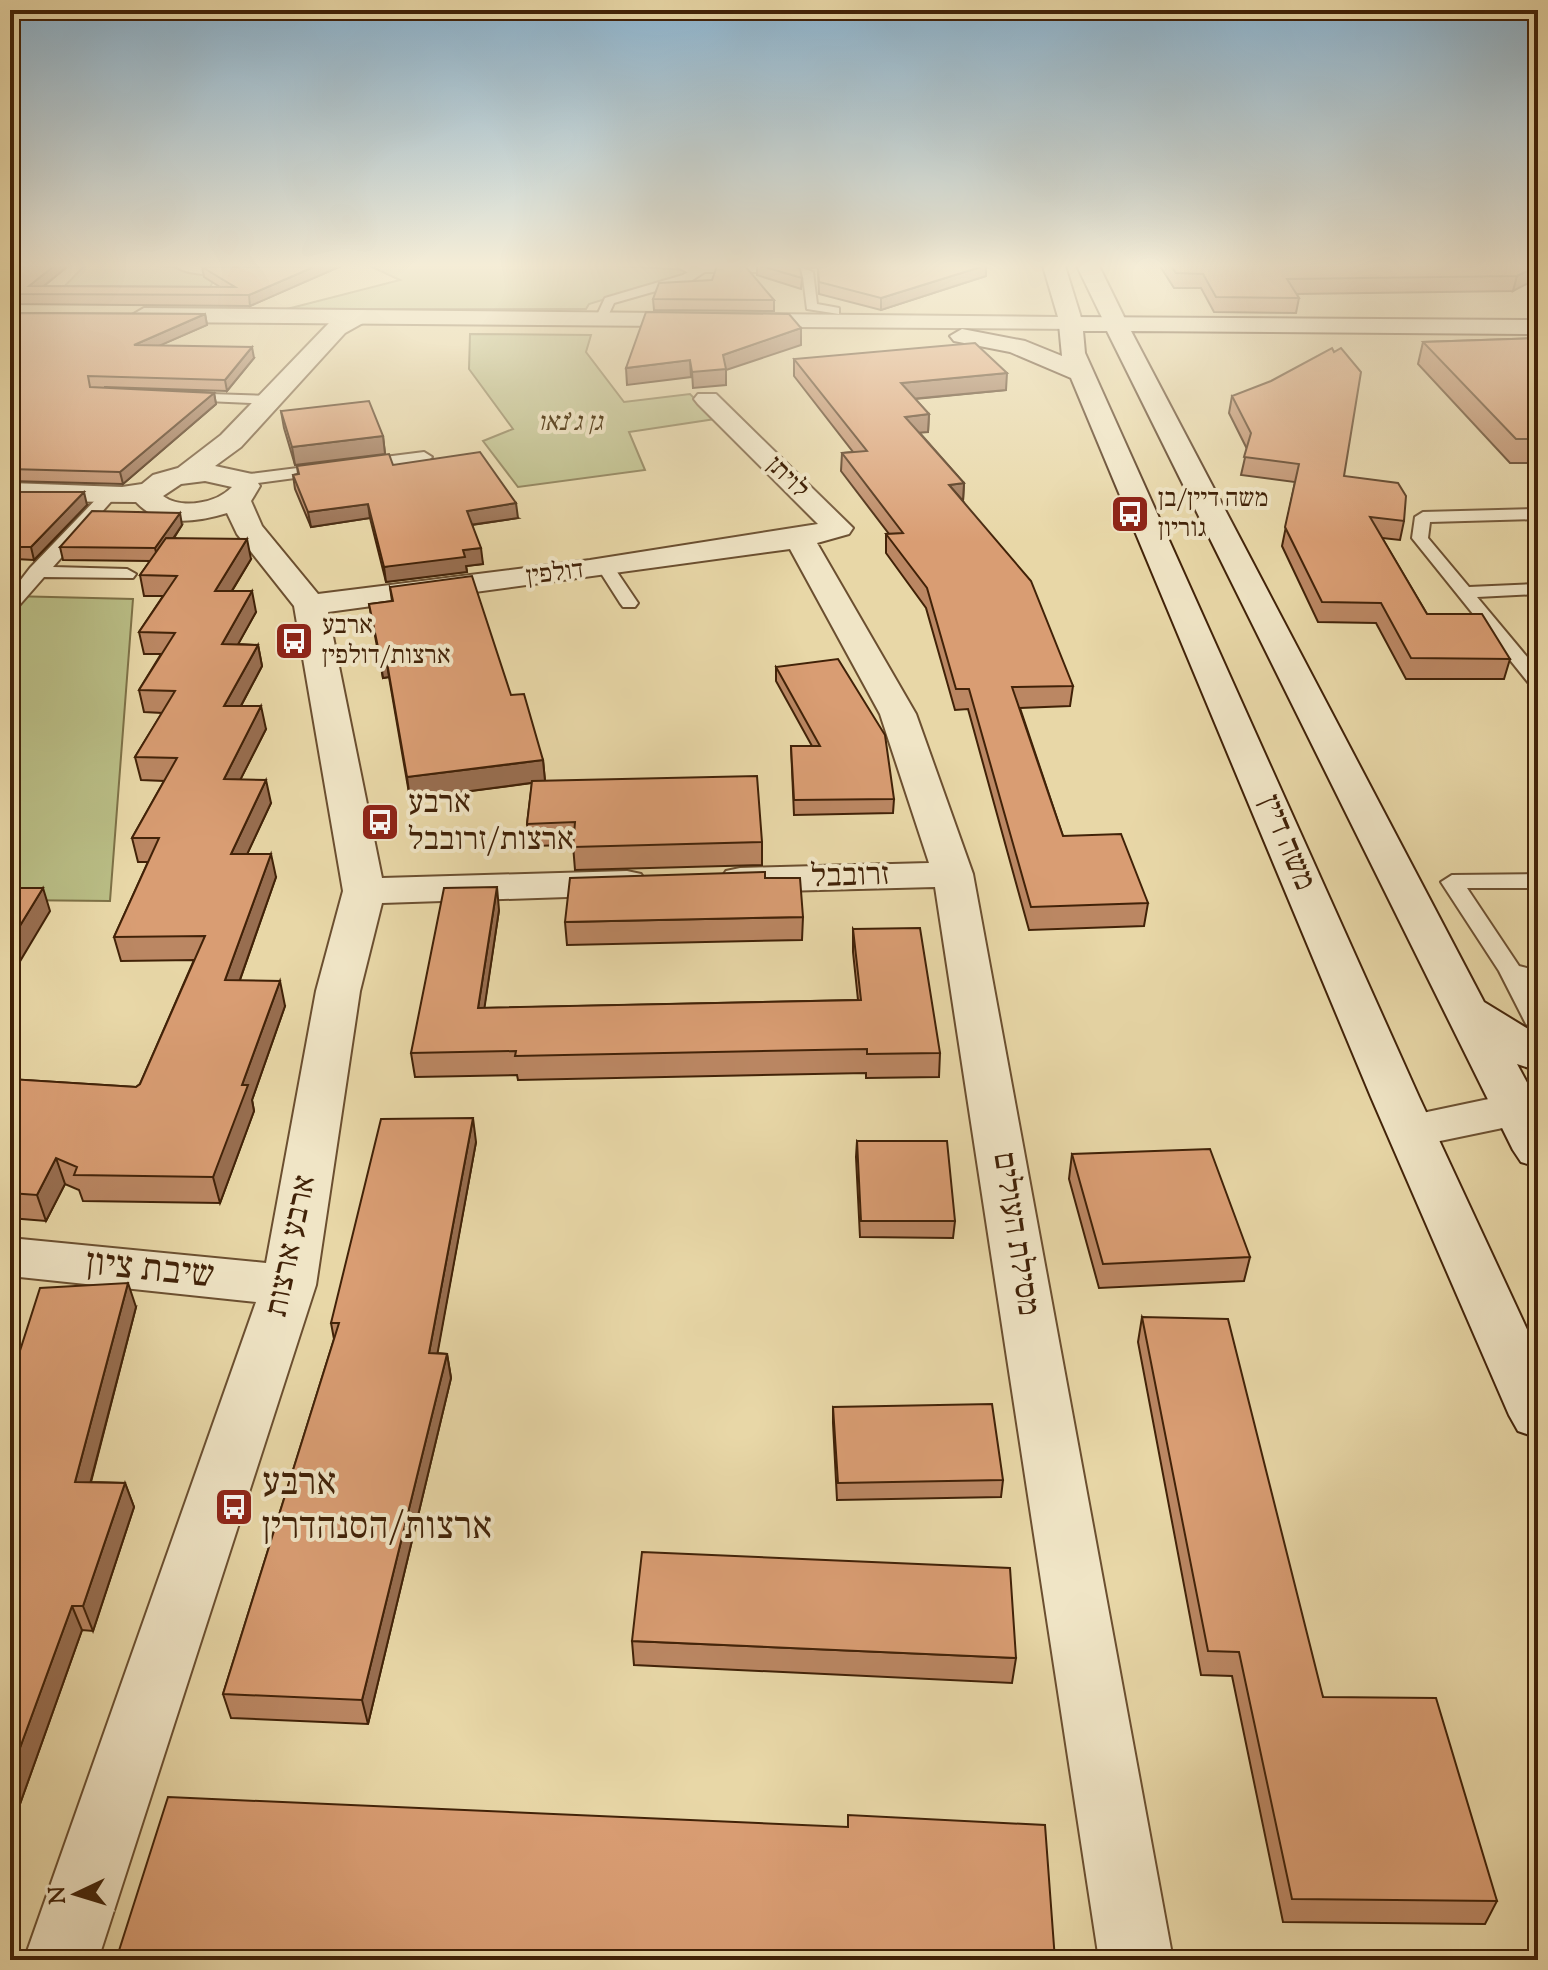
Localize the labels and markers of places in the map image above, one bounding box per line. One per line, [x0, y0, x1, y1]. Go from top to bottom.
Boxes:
place label: משה דיין/בן גוריון [1158, 481, 1268, 548]
bus stop icon: משה דיין/בן גוריון [1109, 493, 1151, 535]
place label: ארבע ארצות/דולפין [322, 608, 451, 675]
bus stop icon: ארבע ארצות/דולפין [273, 620, 315, 662]
place label: ארבע ארצות/זרובבל [408, 781, 574, 864]
bus stop icon: ארבע ארצות/זרובבל [359, 801, 401, 843]
place label: ארבע ארצות/הסנהדרין [262, 1458, 492, 1556]
bus stop icon: ארבע ארצות/הסנהדרין [213, 1486, 255, 1528]

